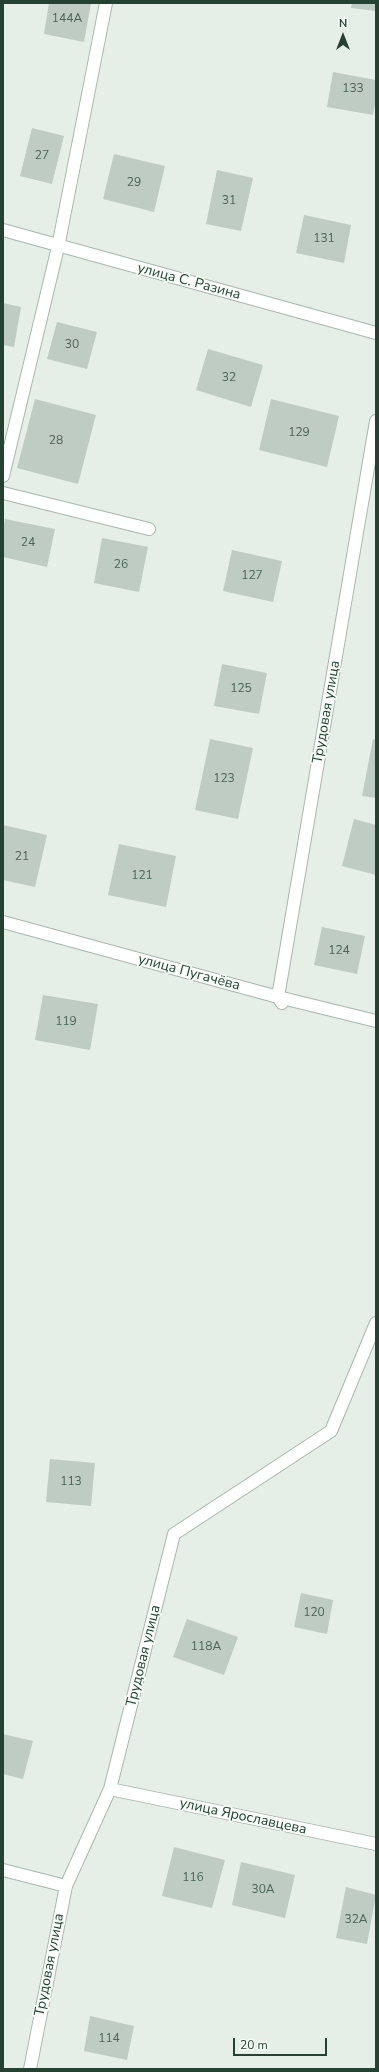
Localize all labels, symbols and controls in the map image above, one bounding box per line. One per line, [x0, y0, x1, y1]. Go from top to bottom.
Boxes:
house number: 144А [52, 12, 82, 26]
north arrow [323, 16, 363, 56]
text: N [339, 16, 347, 31]
house number: 133 [342, 82, 364, 96]
house number: 27 [35, 149, 49, 163]
house number: 29 [127, 176, 141, 190]
house number: 31 [222, 194, 236, 208]
house number: 131 [313, 232, 335, 246]
street label: улица С. Разина [136, 260, 242, 304]
house number: 30 [65, 338, 79, 352]
house number: 32 [222, 371, 236, 385]
house number: 129 [288, 426, 310, 440]
house number: 28 [49, 434, 63, 448]
house number: 24 [21, 536, 35, 550]
house number: 26 [114, 558, 128, 572]
house number: 127 [241, 569, 263, 583]
street label: Трудовая улица [310, 659, 344, 765]
house number: 125 [230, 682, 252, 696]
house number: 123 [213, 772, 235, 786]
house number: 21 [15, 850, 29, 864]
house number: 121 [131, 869, 153, 883]
house number: 124 [328, 944, 350, 958]
street label: улица Пугачёва [136, 951, 242, 995]
house number: 119 [55, 1015, 77, 1029]
house number: 113 [60, 1475, 82, 1489]
street label: Трудовая улица [123, 1603, 165, 1709]
house number: 120 [303, 1606, 325, 1620]
house number: 118А [191, 1640, 221, 1654]
street label: улица Ярославцева [178, 1795, 308, 1839]
house number: 116 [182, 1871, 204, 1885]
house number: 30А [251, 1883, 275, 1897]
street label: Трудовая улица [32, 1912, 68, 2018]
house number: 32А [344, 1913, 368, 1927]
scale bar [235, 2030, 329, 2056]
house number: 114 [98, 2032, 120, 2046]
text: 20 m [240, 2037, 268, 2053]

